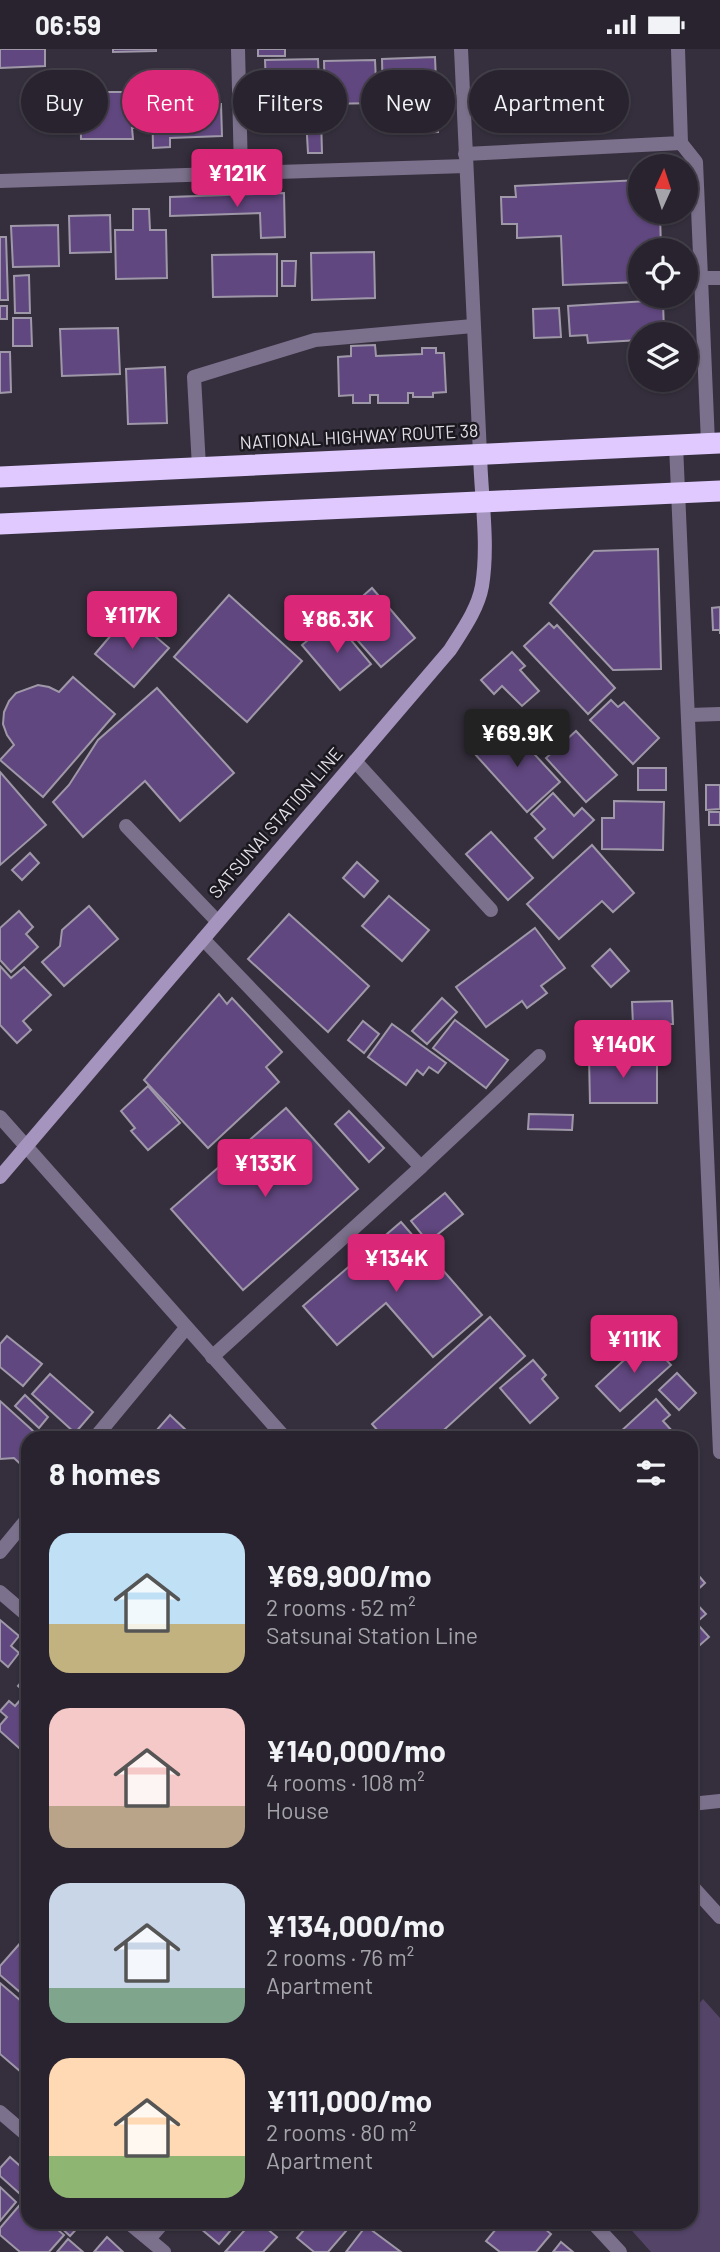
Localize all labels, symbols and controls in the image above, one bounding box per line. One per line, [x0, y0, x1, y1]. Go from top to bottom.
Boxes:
text: 06:59 [35, 9, 101, 40]
chip: Buy [21, 70, 108, 133]
chip: Rent [122, 70, 219, 133]
chip: Filters [233, 70, 347, 133]
chip: New [361, 70, 455, 133]
chip: Apartment [469, 70, 629, 133]
pin: ¥121K [188, 149, 286, 209]
north arrow [628, 154, 698, 224]
map controls [628, 154, 698, 392]
text: ¥121K [207, 158, 267, 186]
button: locate [628, 238, 698, 308]
button: layers [628, 322, 698, 392]
street label: NATIONAL HIGHWAY ROUTE 38 [239, 419, 479, 453]
pin: ¥117K [83, 591, 181, 651]
pin: ¥86.3K [280, 595, 394, 655]
text: ¥117K [103, 600, 161, 628]
text: ¥86.3K [300, 604, 374, 632]
pin: ¥69.9K [460, 709, 574, 769]
text: ¥69.9K [480, 718, 554, 746]
street label: SATSUNAI STATION LINE [204, 742, 347, 902]
pin: ¥140K [574, 1021, 672, 1080]
text: ¥140K [590, 1029, 656, 1057]
pin: ¥133K [216, 1139, 314, 1199]
text: ¥133K [233, 1148, 297, 1176]
pin: ¥134K [347, 1235, 445, 1294]
text: ¥134K [364, 1243, 428, 1271]
pin: ¥111K [585, 1315, 683, 1375]
text: ¥111K [607, 1324, 661, 1352]
icon: filters [632, 1454, 670, 1492]
text: 8 homes [49, 1455, 160, 1491]
text: ¥69,900/mo [266, 1557, 432, 1593]
icon: home [105, 1561, 189, 1645]
text: 2 rooms · 52 m² [266, 1593, 416, 1621]
text: Satsunai Station Line [266, 1621, 478, 1649]
text: ¥140,000/mo [266, 1732, 446, 1768]
icon: home [105, 1736, 189, 1820]
text: 4 rooms · 108 m² [266, 1768, 425, 1796]
text: House [266, 1796, 329, 1824]
text: ¥134,000/mo [266, 1907, 445, 1943]
icon: home [105, 1911, 189, 1995]
text: 2 rooms · 76 m² [266, 1943, 414, 1971]
text: Apartment [266, 1971, 373, 1999]
text: ¥111,000/mo [266, 2082, 432, 2118]
icon: home [105, 2086, 189, 2170]
text: 2 rooms · 80 m² [266, 2118, 416, 2146]
text: Apartment [266, 2146, 373, 2174]

